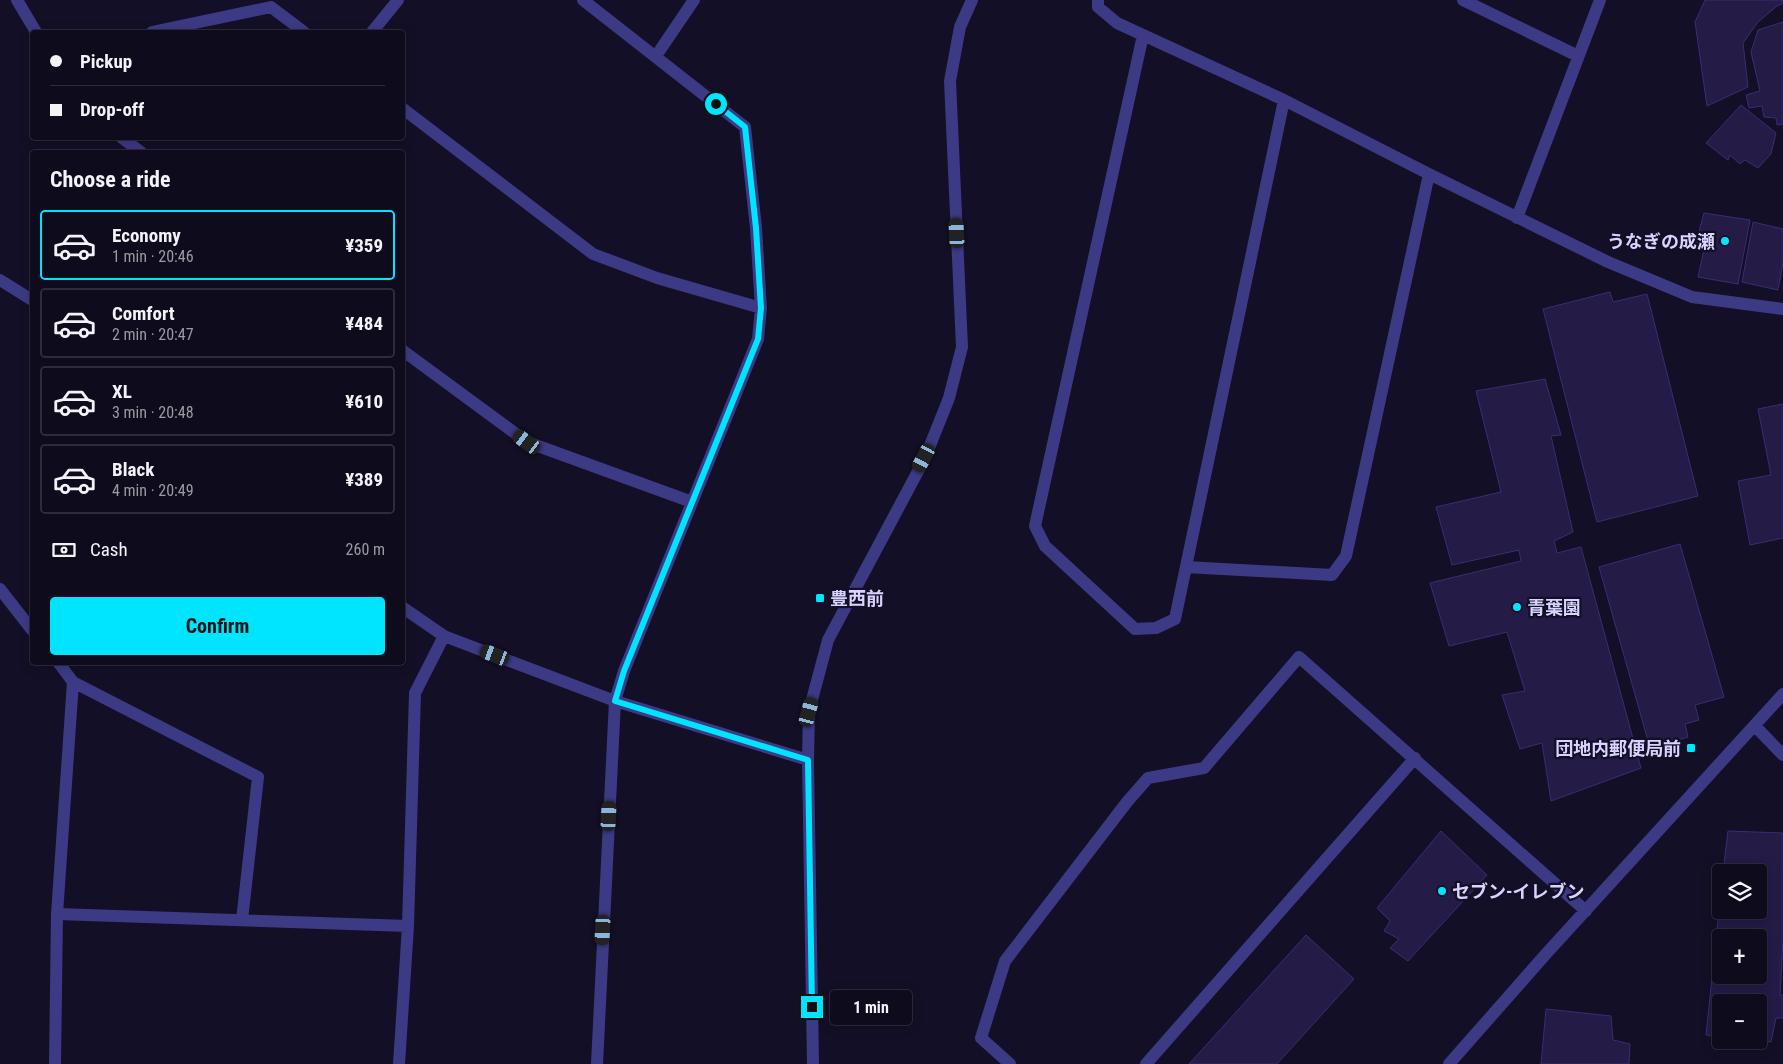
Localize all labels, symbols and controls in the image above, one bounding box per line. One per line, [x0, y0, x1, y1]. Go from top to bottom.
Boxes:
text: Pickup [80, 50, 132, 73]
route start [705, 93, 727, 115]
text: Drop-off [80, 98, 144, 121]
text: Choose a ride [50, 167, 171, 192]
car [948, 218, 965, 248]
icon: car [52, 223, 97, 268]
text: Economy [112, 224, 181, 247]
place label: うなぎの成瀬 [1607, 231, 1715, 252]
text: ¥359 [345, 234, 383, 257]
marker: うなぎの成瀬 [1719, 235, 1731, 247]
text: 1 min · 20:46 [112, 247, 194, 266]
icon: car [52, 301, 97, 346]
text: Comfort [112, 302, 175, 325]
text: ¥484 [345, 312, 383, 335]
text: 2 min · 20:47 [112, 325, 194, 344]
icon: car [52, 379, 97, 424]
text: XL [112, 380, 132, 403]
text: ¥610 [345, 390, 383, 413]
text: 3 min · 20:48 [112, 403, 194, 422]
car [510, 427, 543, 457]
car [910, 441, 937, 475]
icon: car [52, 457, 97, 502]
text: Black [112, 458, 154, 481]
text: ¥389 [345, 468, 383, 491]
text: 4 min · 20:49 [112, 481, 194, 500]
icon: cash [50, 536, 78, 564]
text: Cash [90, 538, 128, 561]
text: 260 m [346, 540, 385, 559]
place label: 豊西前 [830, 588, 884, 609]
marker: 豊西前 [814, 592, 826, 604]
button: Confirm [50, 597, 385, 655]
place label: 青葉園 [1527, 597, 1581, 618]
marker: 青葉園 [1511, 601, 1523, 613]
car [478, 643, 511, 667]
car [797, 696, 820, 728]
place label: 団地内郵便局前 [1555, 738, 1681, 759]
marker: 団地内郵便局前 [1685, 742, 1697, 754]
car [600, 801, 617, 831]
map controls [1712, 864, 1767, 1049]
button: layers [1712, 864, 1767, 919]
place label: セブン-イレブン [1452, 881, 1585, 902]
marker: セブン-イレブン [1436, 885, 1448, 897]
car [594, 915, 611, 945]
button: + [1712, 929, 1767, 984]
callout: 1 min [830, 990, 912, 1024]
button: − [1712, 994, 1767, 1049]
route end [801, 996, 823, 1018]
text: 1 min [853, 998, 889, 1017]

